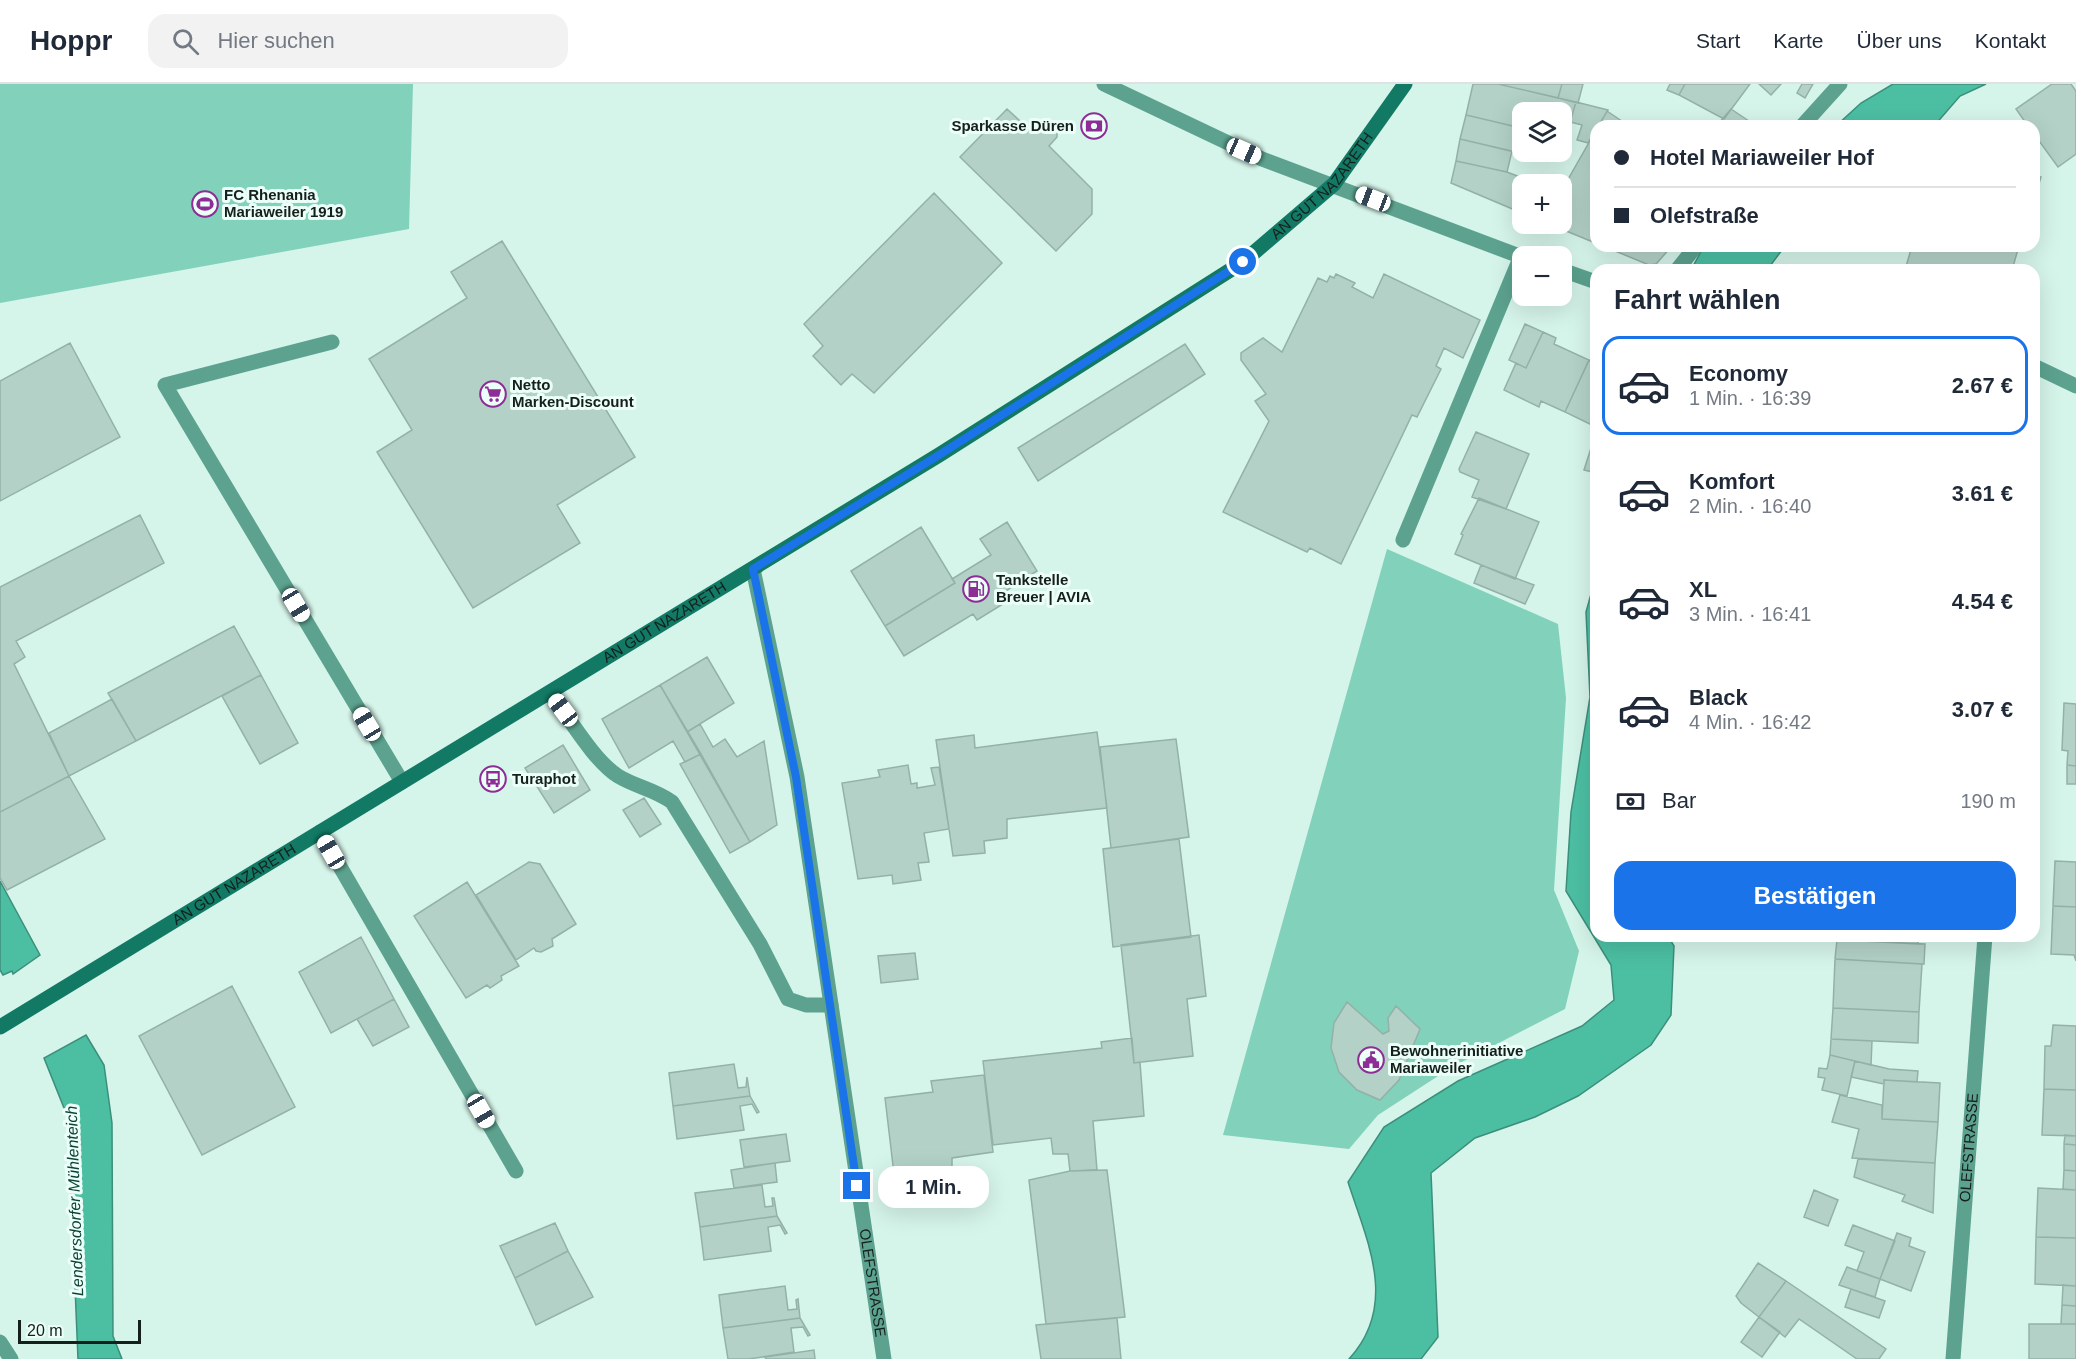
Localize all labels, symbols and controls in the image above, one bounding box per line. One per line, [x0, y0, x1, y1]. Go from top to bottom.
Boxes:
search box [148, 14, 568, 68]
text: Hoppr [30, 25, 112, 56]
icon: search [169, 25, 202, 58]
text: Hier suchen [217, 28, 335, 53]
text: Start [1696, 29, 1740, 52]
text: Karte [1773, 29, 1824, 52]
text: Über uns [1857, 29, 1942, 52]
text: Kontakt [1975, 29, 2046, 52]
map controls [1512, 102, 1572, 306]
button: layers [1512, 102, 1572, 162]
bank icon: Sparkasse Düren [1079, 111, 1109, 141]
place label: Sparkasse Düren [951, 117, 1074, 134]
street label: AN GUT NAZARETH [1267, 129, 1376, 242]
car [1224, 135, 1264, 167]
text: Hotel Mariaweiler Hof [1650, 145, 1874, 170]
button: + [1512, 174, 1572, 234]
car [1353, 184, 1393, 214]
place label: FC Rhenania Mariaweiler 1919 [224, 186, 343, 220]
sports icon: FC Rhenania Mariaweiler 1919 [190, 189, 220, 219]
text: Olefstraße [1650, 203, 1759, 228]
button: − [1512, 246, 1572, 306]
route start [1229, 248, 1256, 275]
text: Fahrt wählen [1614, 285, 1781, 315]
icon: car [1617, 359, 1671, 413]
text: Economy [1689, 361, 1788, 386]
text: 2.67 € [1952, 373, 2013, 398]
place label: Netto Marken-Discount [512, 376, 634, 410]
supermarket icon: Netto Marken-Discount [478, 379, 508, 409]
text: 1 Min. · 16:39 [1689, 387, 1811, 409]
icon: car [1617, 467, 1671, 521]
text: Komfort [1689, 469, 1775, 494]
text: 3.61 € [1952, 481, 2013, 506]
text: 2 Min. · 16:40 [1689, 495, 1811, 517]
place label: Tankstelle Breuer | AVIA [996, 571, 1091, 605]
fuel station icon: Tankstelle Breuer | AVIA [961, 574, 991, 604]
icon: car [1617, 575, 1671, 629]
text: XL [1689, 577, 1717, 602]
street label: AN GUT NAZARETH [599, 578, 729, 666]
car [279, 585, 313, 625]
text: 4.54 € [1952, 589, 2013, 614]
text: 3 Min. · 16:41 [1689, 603, 1811, 625]
icon: car [1617, 683, 1671, 737]
text: Black [1689, 685, 1748, 710]
car [545, 690, 581, 730]
text: 3.07 € [1952, 697, 2013, 722]
car [350, 704, 384, 744]
text: 4 Min. · 16:42 [1689, 711, 1811, 733]
bus stop icon: Turaphot [478, 764, 508, 794]
place label: Turaphot [512, 770, 576, 787]
icon: cash [1614, 785, 1647, 818]
text: Bar [1662, 788, 1696, 813]
text: 190 m [1960, 790, 2016, 812]
car [314, 832, 348, 872]
street label: AN GUT NAZARETH [169, 840, 299, 928]
button: Bestätigen [1614, 861, 2016, 930]
place label: Bewohnerinitiative Mariaweiler [1390, 1042, 1523, 1076]
public building icon: Bewohnerinitiative Mariaweiler [1356, 1045, 1386, 1075]
car [464, 1091, 498, 1131]
street label: OLEFSTRASSE [1956, 1092, 1981, 1203]
water label: Lendersdorfer Mühlenteich [63, 1105, 86, 1296]
callout: 1 Min. [878, 1165, 989, 1207]
route end [843, 1172, 870, 1199]
text: 1 Min. [905, 1176, 962, 1198]
street label: OLEFSTRASSE [857, 1227, 890, 1338]
scale bar [18, 1317, 141, 1344]
text: 20 m [27, 1322, 63, 1339]

